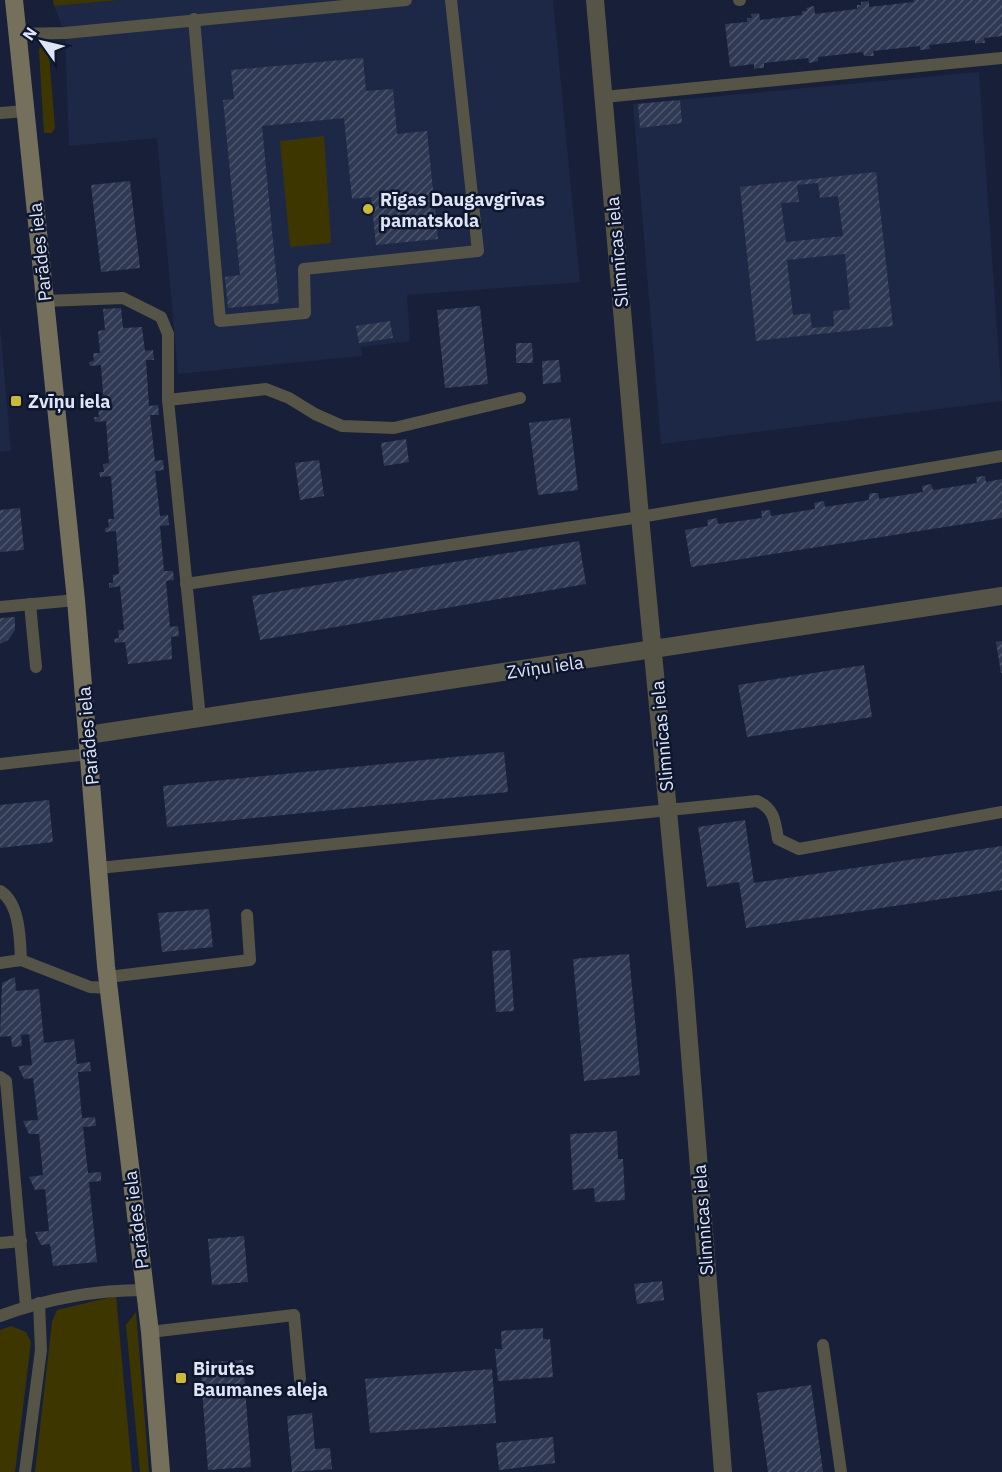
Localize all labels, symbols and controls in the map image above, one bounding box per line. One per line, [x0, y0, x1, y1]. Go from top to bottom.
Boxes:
north arrow [12, 12, 72, 72]
text: N [18, 23, 41, 44]
place label: Rīgas Daugavgrīvas pamatskola [380, 188, 545, 232]
street label: Slimnīcas iela [601, 195, 633, 308]
street label: Parādes iela [23, 201, 57, 302]
marker: Rīgas Daugavgrīvas pamatskola [361, 202, 375, 216]
place label: Zvīņu iela [28, 390, 110, 413]
marker: Zvīņu iela [9, 394, 23, 408]
street label: Zvīņu iela [505, 650, 585, 684]
street label: Slimnīcas iela [646, 679, 678, 792]
street label: Parādes iela [72, 685, 104, 786]
street label: Slimnīcas iela [688, 1164, 718, 1276]
street label: Parādes iela [119, 1169, 153, 1270]
place label: Birutas Baumanes aleja [193, 1357, 328, 1401]
marker: Birutas Baumanes aleja [174, 1371, 188, 1385]

